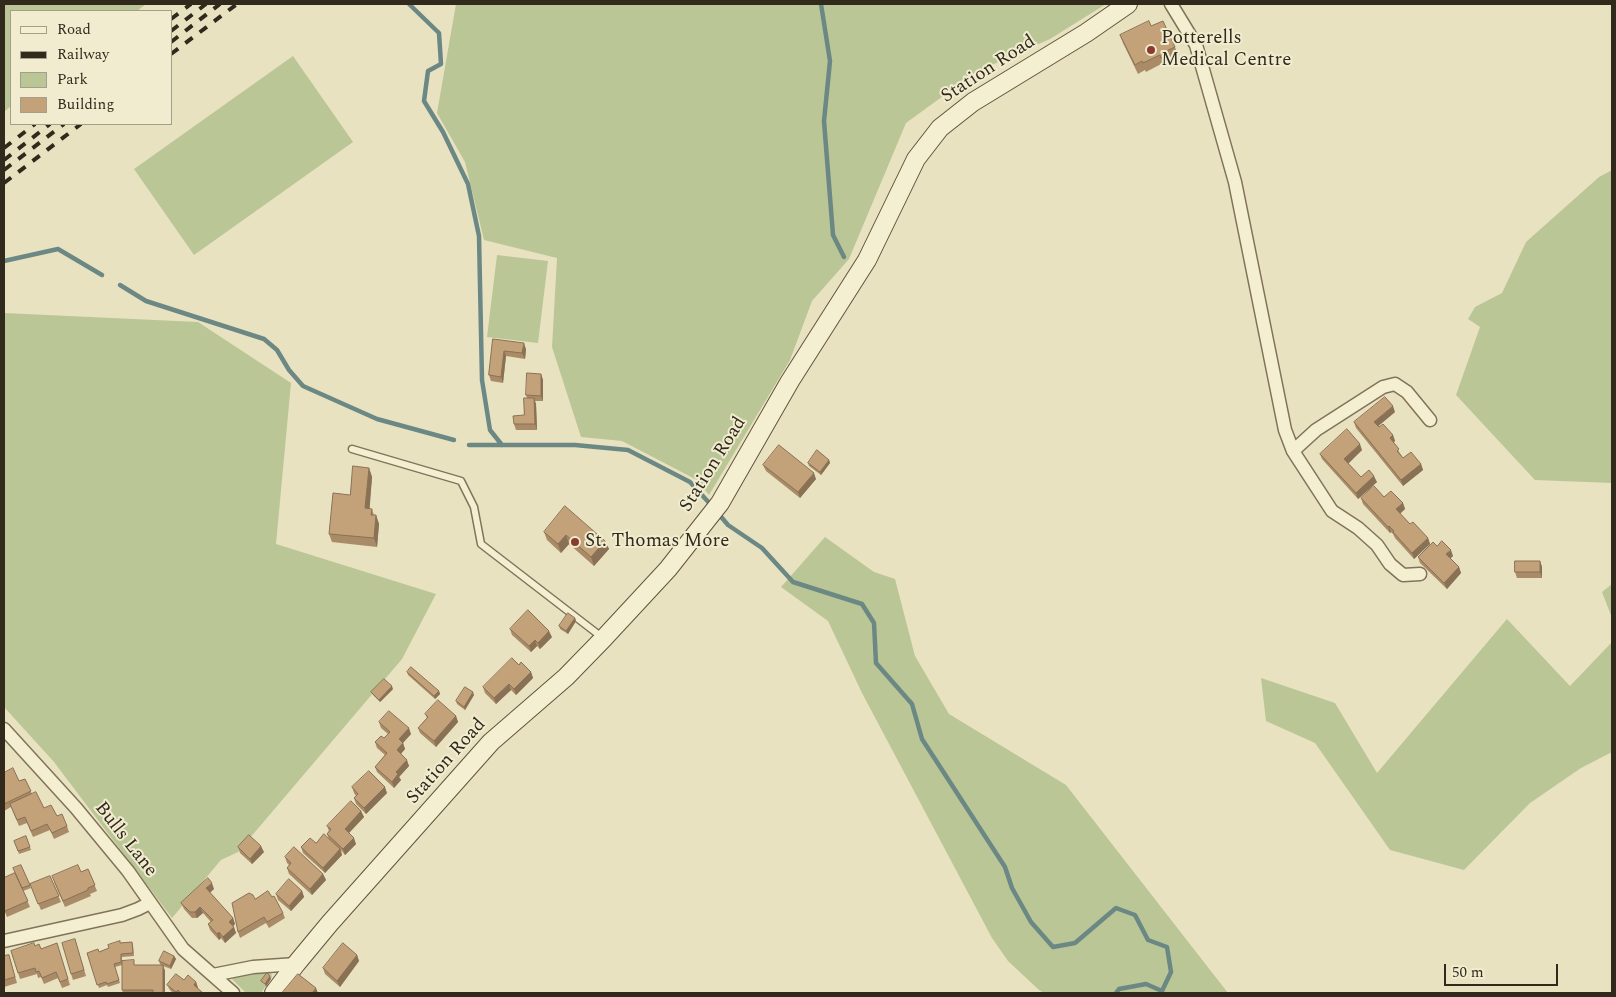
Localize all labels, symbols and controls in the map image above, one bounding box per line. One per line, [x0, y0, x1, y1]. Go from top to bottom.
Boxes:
legend [10, 10, 172, 125]
text: Road [57, 18, 91, 41]
place label: Potterells Medical Centre [1161, 28, 1291, 72]
street label: Station Road [938, 31, 1040, 109]
text: Railway [57, 43, 109, 66]
marker: Potterells Medical Centre [1145, 44, 1157, 56]
text: Park [57, 68, 88, 91]
text: Building [57, 93, 114, 116]
street label: Station Road [676, 413, 752, 517]
place label: St. Thomas More [585, 531, 729, 553]
marker: St. Thomas More [569, 536, 581, 548]
street label: Station Road [402, 714, 492, 810]
street label: Bulls Lane [89, 798, 161, 882]
scale bar [1446, 954, 1560, 986]
text: 50 m [1452, 961, 1484, 984]

